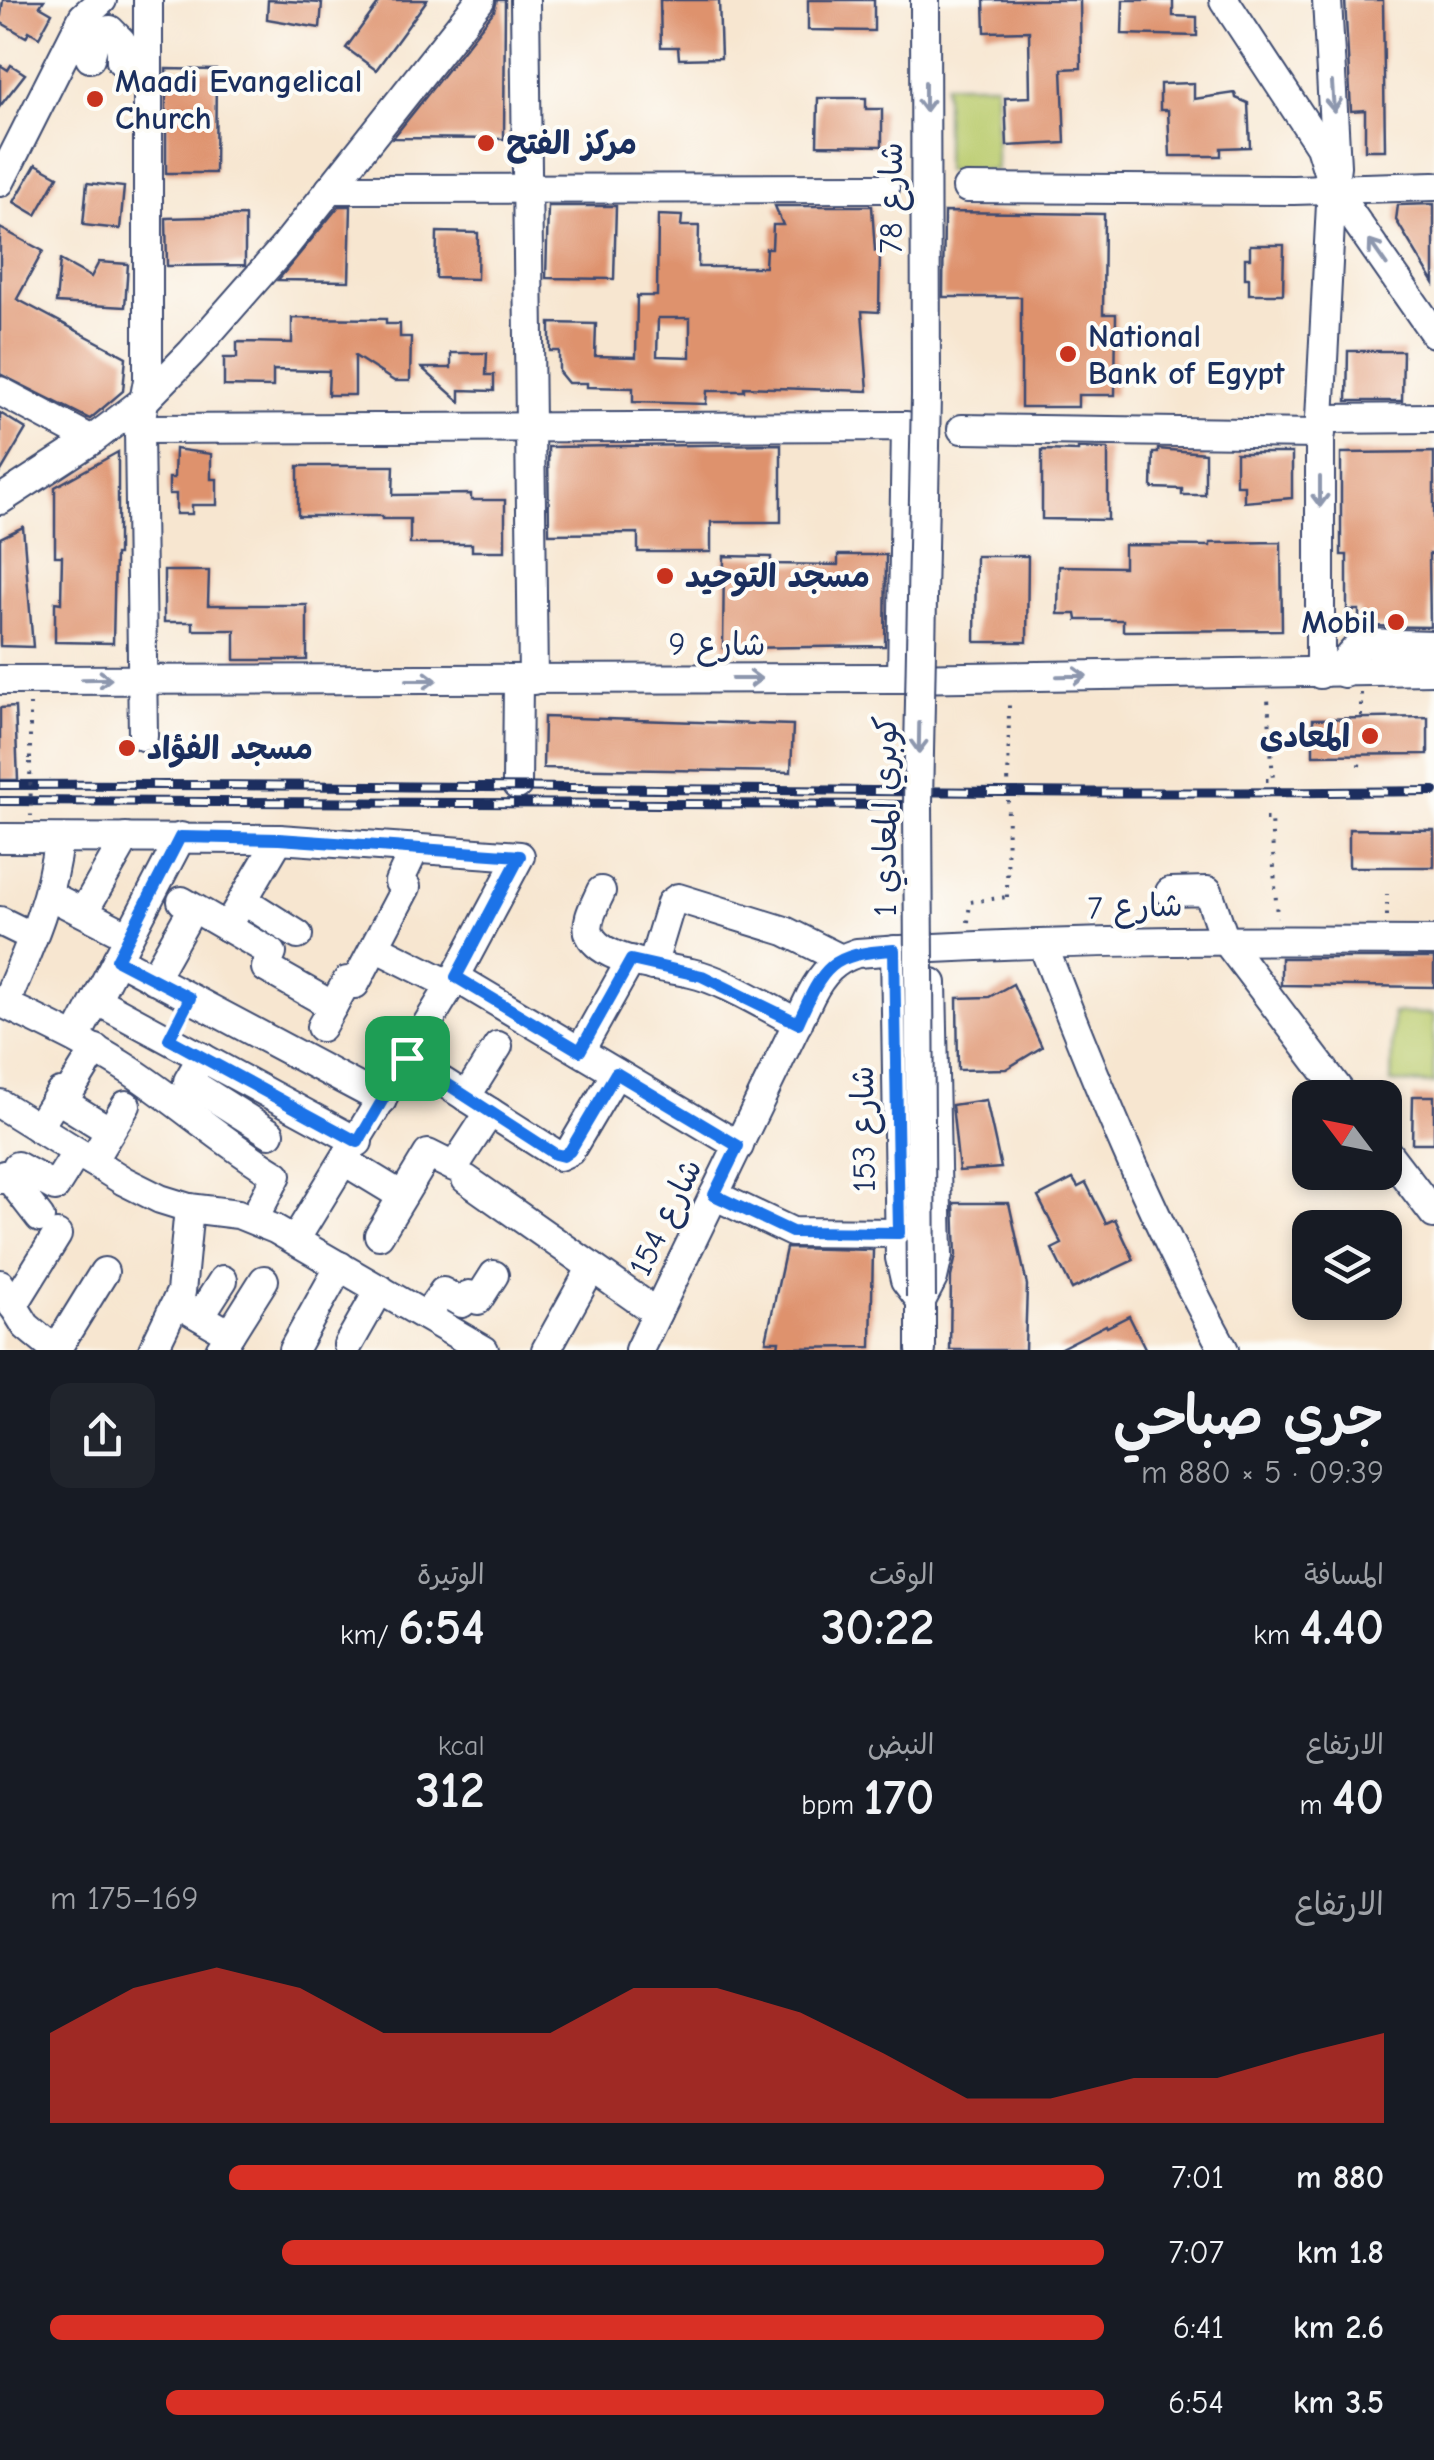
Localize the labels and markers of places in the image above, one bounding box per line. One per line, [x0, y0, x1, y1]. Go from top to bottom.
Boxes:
place label: Maadi Evangelical Church [115, 63, 362, 137]
marker: Maadi Evangelical Church [84, 88, 106, 110]
place label: مركز الفتح [506, 125, 637, 164]
marker: مركز الفتح [475, 132, 497, 154]
place label: National Bank of Egypt [1088, 318, 1285, 392]
marker: National Bank of Egypt [1057, 343, 1079, 365]
place label: مسجد التوحيد [685, 558, 870, 597]
marker: مسجد التوحيد [654, 565, 676, 587]
place label: Mobil [1302, 604, 1376, 641]
marker: Mobil [1385, 611, 1407, 633]
place label: المعادى [1260, 718, 1350, 755]
marker: المعادى [1359, 725, 1381, 747]
place label: مسجد الفؤاد [147, 730, 313, 768]
marker: مسجد الفؤاد [116, 737, 138, 759]
pin [365, 1016, 450, 1101]

